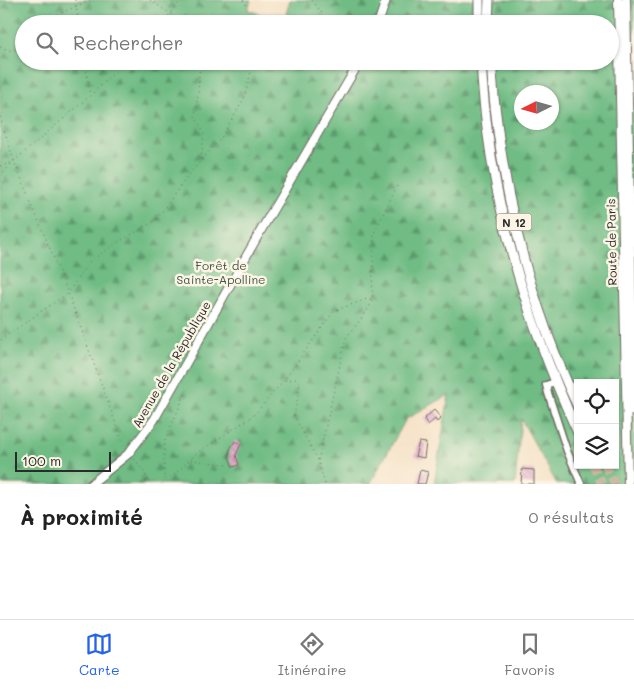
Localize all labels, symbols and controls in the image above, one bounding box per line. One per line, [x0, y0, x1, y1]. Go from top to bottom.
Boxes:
search box [15, 15, 619, 70]
icon: search [33, 29, 61, 57]
text: Rechercher [73, 30, 183, 55]
north arrow [514, 85, 559, 130]
street label: Route de Paris [602, 198, 620, 286]
road number: N 12 [496, 213, 532, 230]
park label: Forêt de Sainte-Apolline [177, 257, 265, 287]
street label: Avenue de la République [128, 298, 214, 430]
map controls [574, 379, 619, 469]
button: locate [574, 379, 619, 424]
button: layers [574, 424, 619, 469]
scale bar [15, 449, 111, 472]
text: 100 m [22, 451, 61, 470]
text: À proximité [20, 503, 143, 530]
text: 0 résultats [528, 506, 614, 527]
tab: Carte [79, 630, 120, 679]
tab: Itinéraire [278, 630, 346, 679]
tab: Favoris [505, 630, 555, 679]

